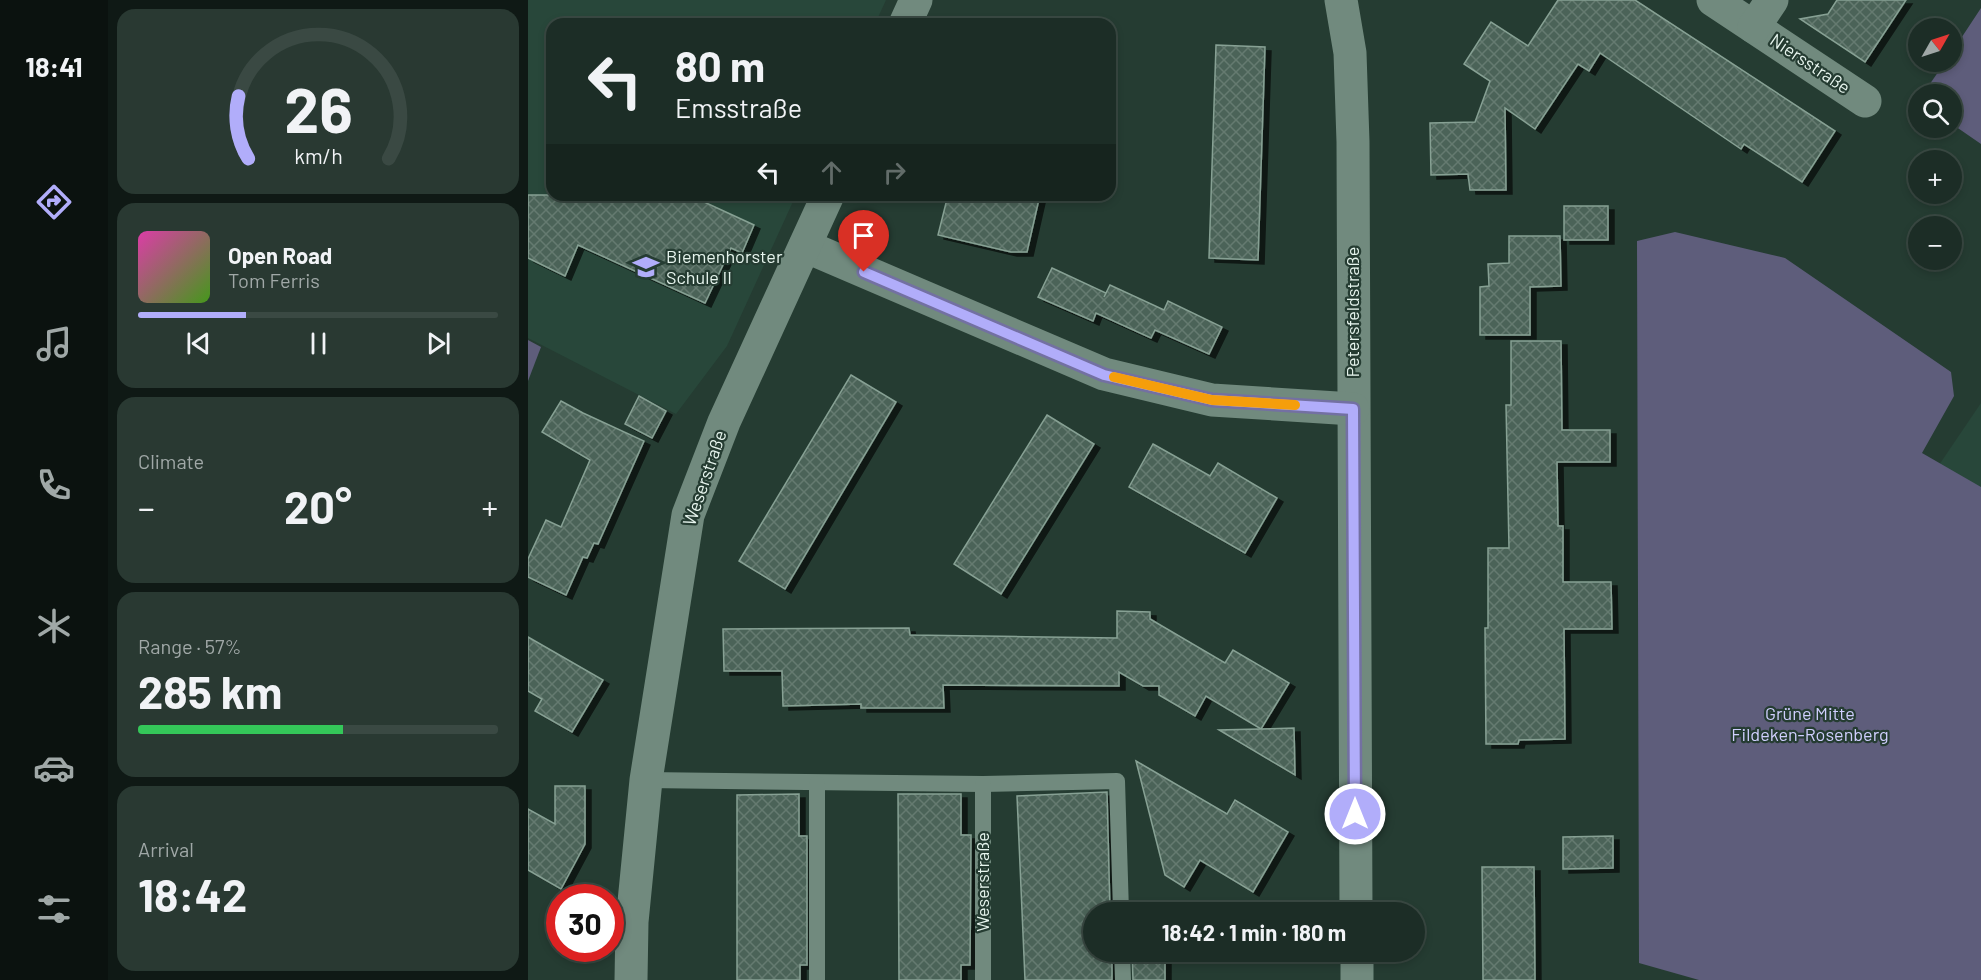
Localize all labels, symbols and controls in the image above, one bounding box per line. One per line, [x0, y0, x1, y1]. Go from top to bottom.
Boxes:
north arrow [1908, 18, 1962, 72]
map controls [1908, 18, 1962, 270]
street label: Niersstraße [1766, 28, 1855, 98]
text: 80 m [675, 40, 765, 90]
icon: left [576, 42, 654, 120]
text: 18:41 [25, 50, 83, 82]
text: 26 [284, 71, 352, 145]
button: search [1908, 84, 1962, 138]
text: Emsstraße [675, 91, 802, 123]
text: km/h [294, 143, 342, 168]
button: + [1908, 150, 1962, 204]
icon: left [752, 156, 785, 189]
icon: ahead [815, 156, 848, 189]
icon: right [878, 156, 911, 189]
icon: directions [33, 181, 75, 223]
pin [838, 210, 889, 272]
button: − [1908, 216, 1962, 270]
icon: arrive [847, 219, 880, 252]
text: Open Road [228, 242, 332, 268]
place label: Biemenhorster Schule II [666, 245, 783, 288]
street label: Petersfeldstraße [1341, 247, 1363, 377]
school or university icon: Biemenhorster Schule II [631, 252, 661, 282]
text: Tom Ferris [228, 268, 320, 292]
icon: music [33, 323, 75, 365]
icon: previous [182, 327, 215, 360]
icon: pause [302, 327, 335, 360]
icon: next [422, 327, 455, 360]
street label: Weserstraße [677, 427, 731, 528]
text: Climate [138, 449, 204, 473]
icon: phone [33, 464, 75, 506]
text: 20° [284, 479, 352, 533]
text: − [138, 487, 155, 527]
text: + [482, 487, 498, 527]
icon: climate [33, 605, 75, 647]
text: Range · 57% [138, 634, 242, 658]
text: 285 km [138, 664, 282, 718]
park label: Grüne Mitte Fildeken-Rosenberg [1731, 702, 1889, 745]
icon: car [33, 747, 75, 789]
position arrow [1323, 782, 1387, 846]
street label: Weserstraße [971, 832, 993, 932]
text: Arrival [138, 837, 194, 861]
text: 18:42 [138, 867, 247, 921]
speed limit sign: 30 [546, 884, 624, 962]
icon: filters [33, 888, 75, 930]
text: 18:42 · 1 min · 180 m [1162, 919, 1346, 945]

